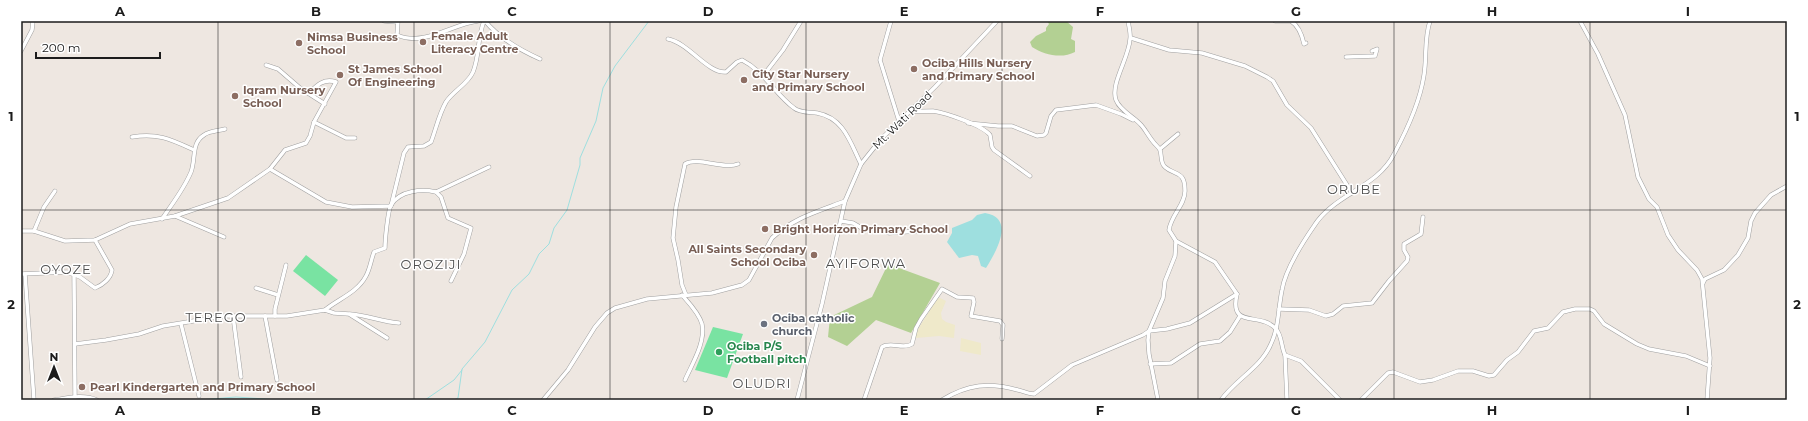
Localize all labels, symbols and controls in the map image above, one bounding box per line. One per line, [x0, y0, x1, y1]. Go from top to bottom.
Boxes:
text: A [114, 3, 126, 19]
text: B [311, 3, 321, 19]
text: C [507, 3, 517, 19]
text: D [703, 3, 714, 19]
text: E [900, 3, 909, 19]
text: F [1096, 3, 1104, 19]
text: G [1291, 3, 1301, 19]
text: H [1487, 3, 1497, 19]
text: I [1686, 3, 1690, 19]
place label: Female Adult Literacy Centre [431, 29, 519, 56]
place label: Nimsa Business School [307, 30, 398, 57]
scale bar [36, 34, 160, 60]
marker: Female Adult Literacy Centre [418, 37, 428, 47]
marker: Nimsa Business School [294, 38, 304, 48]
text: 200 m [42, 40, 81, 55]
place label: Ociba Hills Nursery and Primary School [922, 56, 1035, 83]
place label: St James School Of Engineering [348, 62, 442, 89]
marker: Ociba Hills Nursery and Primary School [909, 64, 919, 74]
place label: City Star Nursery and Primary School [752, 67, 865, 94]
marker: St James School Of Engineering [335, 70, 345, 80]
marker: City Star Nursery and Primary School [739, 75, 749, 85]
place label: Iqram Nursery School [243, 83, 326, 110]
street label: Mt. Wati Road [869, 88, 935, 152]
marker: Iqram Nursery School [230, 91, 240, 101]
text: 1 [8, 108, 14, 124]
text: 1 [1794, 108, 1800, 124]
district label: ORUBE [1327, 181, 1381, 197]
place label: Bright Horizon Primary School [773, 222, 948, 236]
marker: Bright Horizon Primary School [760, 224, 770, 234]
place label: All Saints Secondary School Ociba [687, 242, 806, 269]
marker: All Saints Secondary School Ociba [809, 250, 819, 260]
district label: AYIFORWA [826, 255, 906, 271]
district label: OROZIJI [401, 256, 461, 272]
district label: OYOZE [40, 261, 92, 277]
text: 2 [7, 296, 15, 312]
text: 2 [1793, 296, 1801, 312]
district label: TEREGO [185, 309, 247, 325]
place label: Ociba catholic church [772, 311, 855, 338]
marker: Ociba catholic church [759, 319, 769, 329]
place label: Ociba P/S Football pitch [727, 339, 807, 366]
north arrow [34, 347, 74, 387]
marker: Ociba P/S Football pitch [714, 347, 724, 357]
text: N [50, 350, 58, 364]
district label: OLUDRI [733, 375, 791, 391]
place label: Pearl Kindergarten and Primary School [90, 380, 315, 394]
marker: Pearl Kindergarten and Primary School [77, 382, 87, 392]
text: A [114, 402, 126, 418]
text: B [311, 402, 321, 418]
text: C [507, 402, 517, 418]
text: D [703, 402, 714, 418]
text: E [900, 402, 909, 418]
text: F [1096, 402, 1104, 418]
text: G [1291, 402, 1301, 418]
text: H [1487, 402, 1497, 418]
text: I [1686, 402, 1690, 418]

